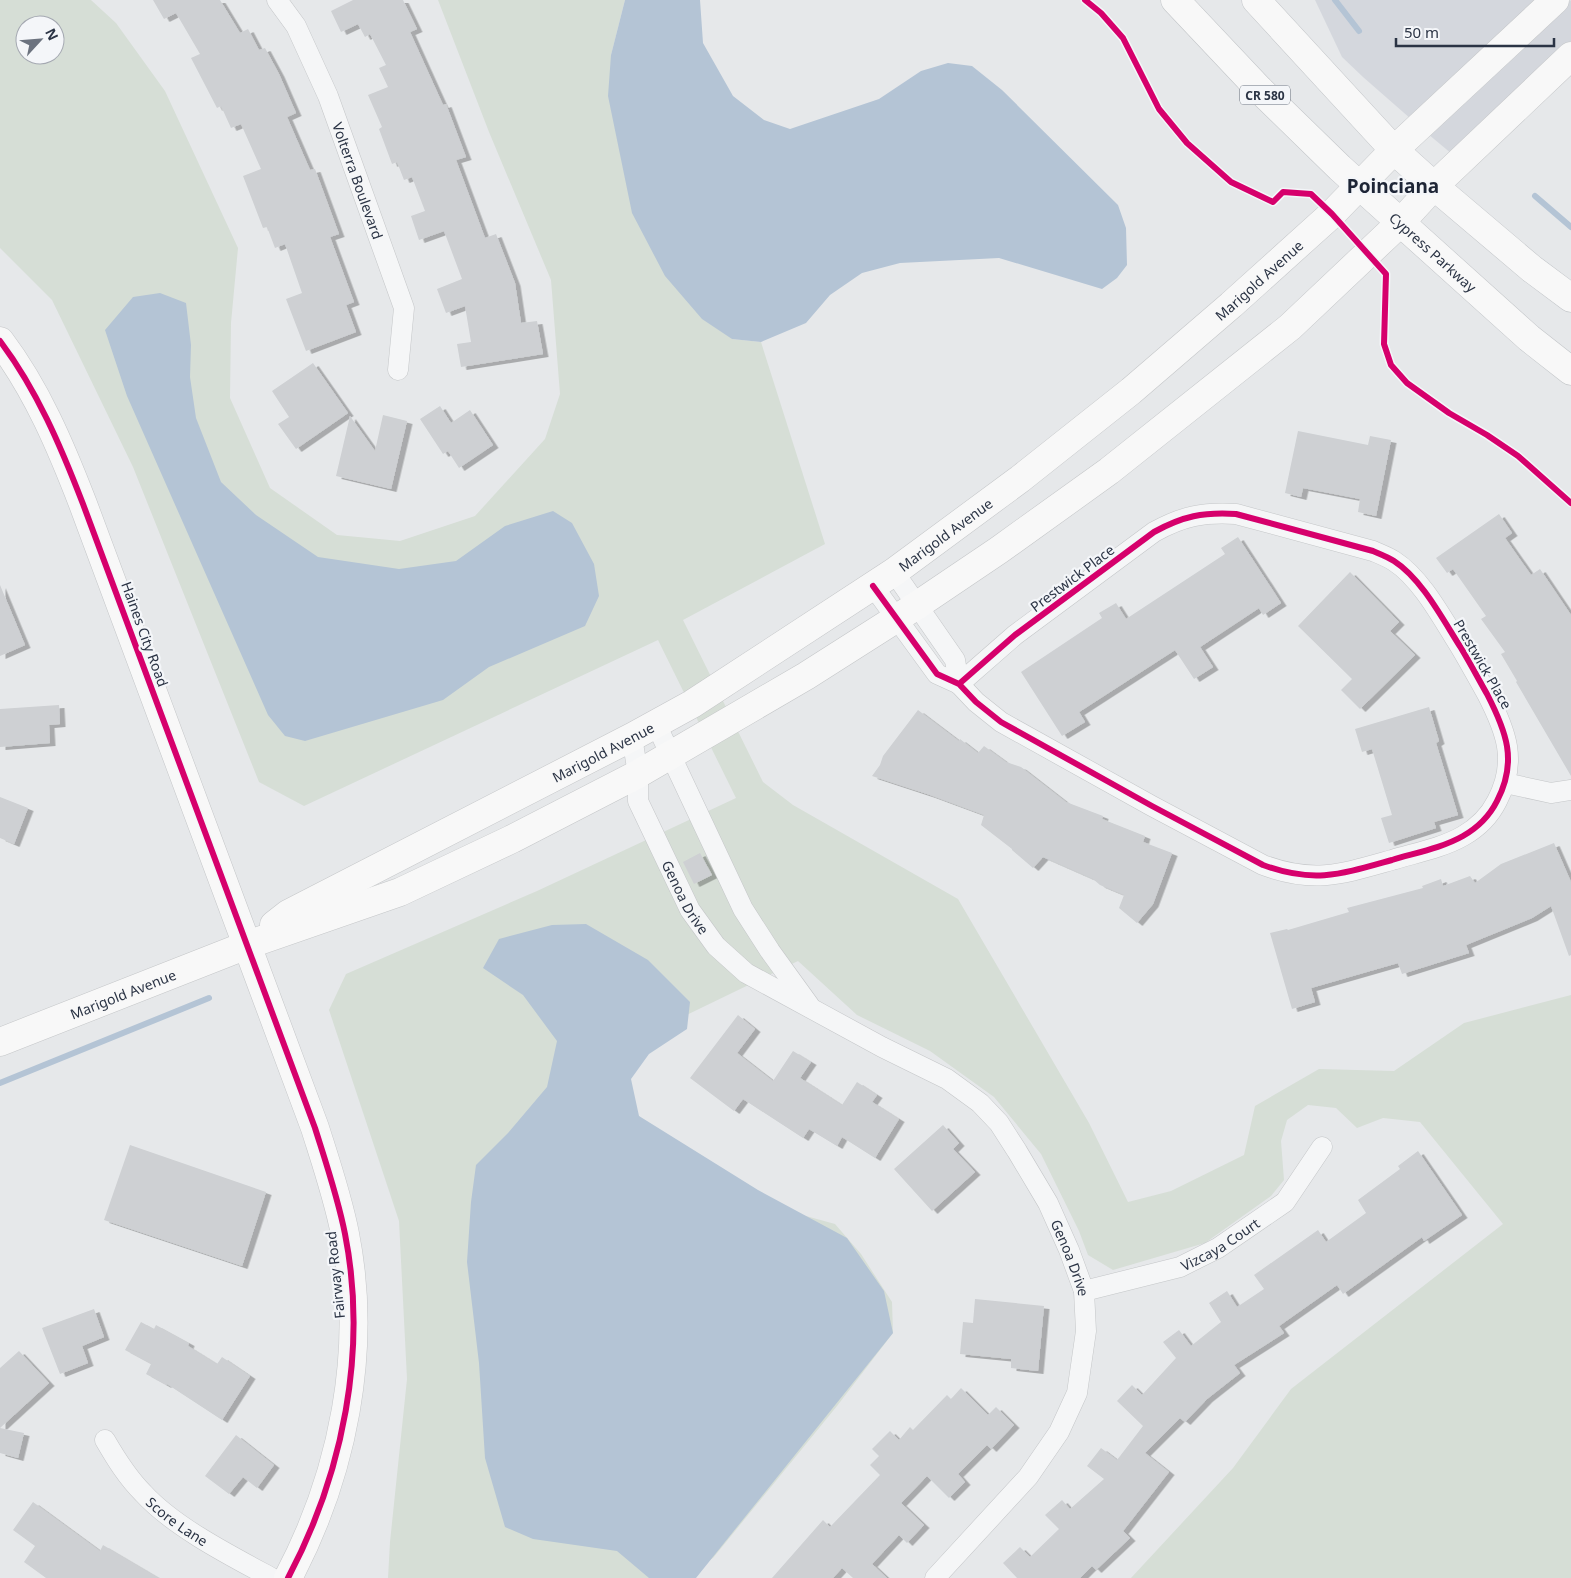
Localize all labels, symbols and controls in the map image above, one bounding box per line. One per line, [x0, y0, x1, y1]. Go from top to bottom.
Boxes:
north arrow [15, 15, 65, 65]
scale bar [1396, 15, 1554, 47]
text: 50 m [1404, 22, 1439, 42]
text: N [41, 25, 63, 43]
road number: CR 580 [1240, 86, 1290, 104]
street label: Volterra Boulevard [329, 120, 388, 241]
district label: Poinciana [1347, 173, 1439, 199]
street label: Cypress Parkway [1386, 208, 1481, 297]
street label: Marigold Avenue [1211, 235, 1307, 324]
street label: Marigold Avenue [894, 493, 996, 575]
street label: Prestwick Place [1026, 540, 1118, 616]
street label: Haines City Road [117, 579, 173, 689]
street label: Prestwick Place [1450, 616, 1516, 712]
street label: Marigold Avenue [549, 717, 657, 786]
street label: Genoa Drive [658, 857, 714, 938]
street label: Marigold Avenue [67, 964, 179, 1023]
street label: Vizcaya Court [1177, 1213, 1263, 1275]
street label: Genoa Drive [1047, 1216, 1094, 1297]
street label: Fairway Road [321, 1230, 349, 1320]
street label: Score Lane [142, 1492, 212, 1550]

